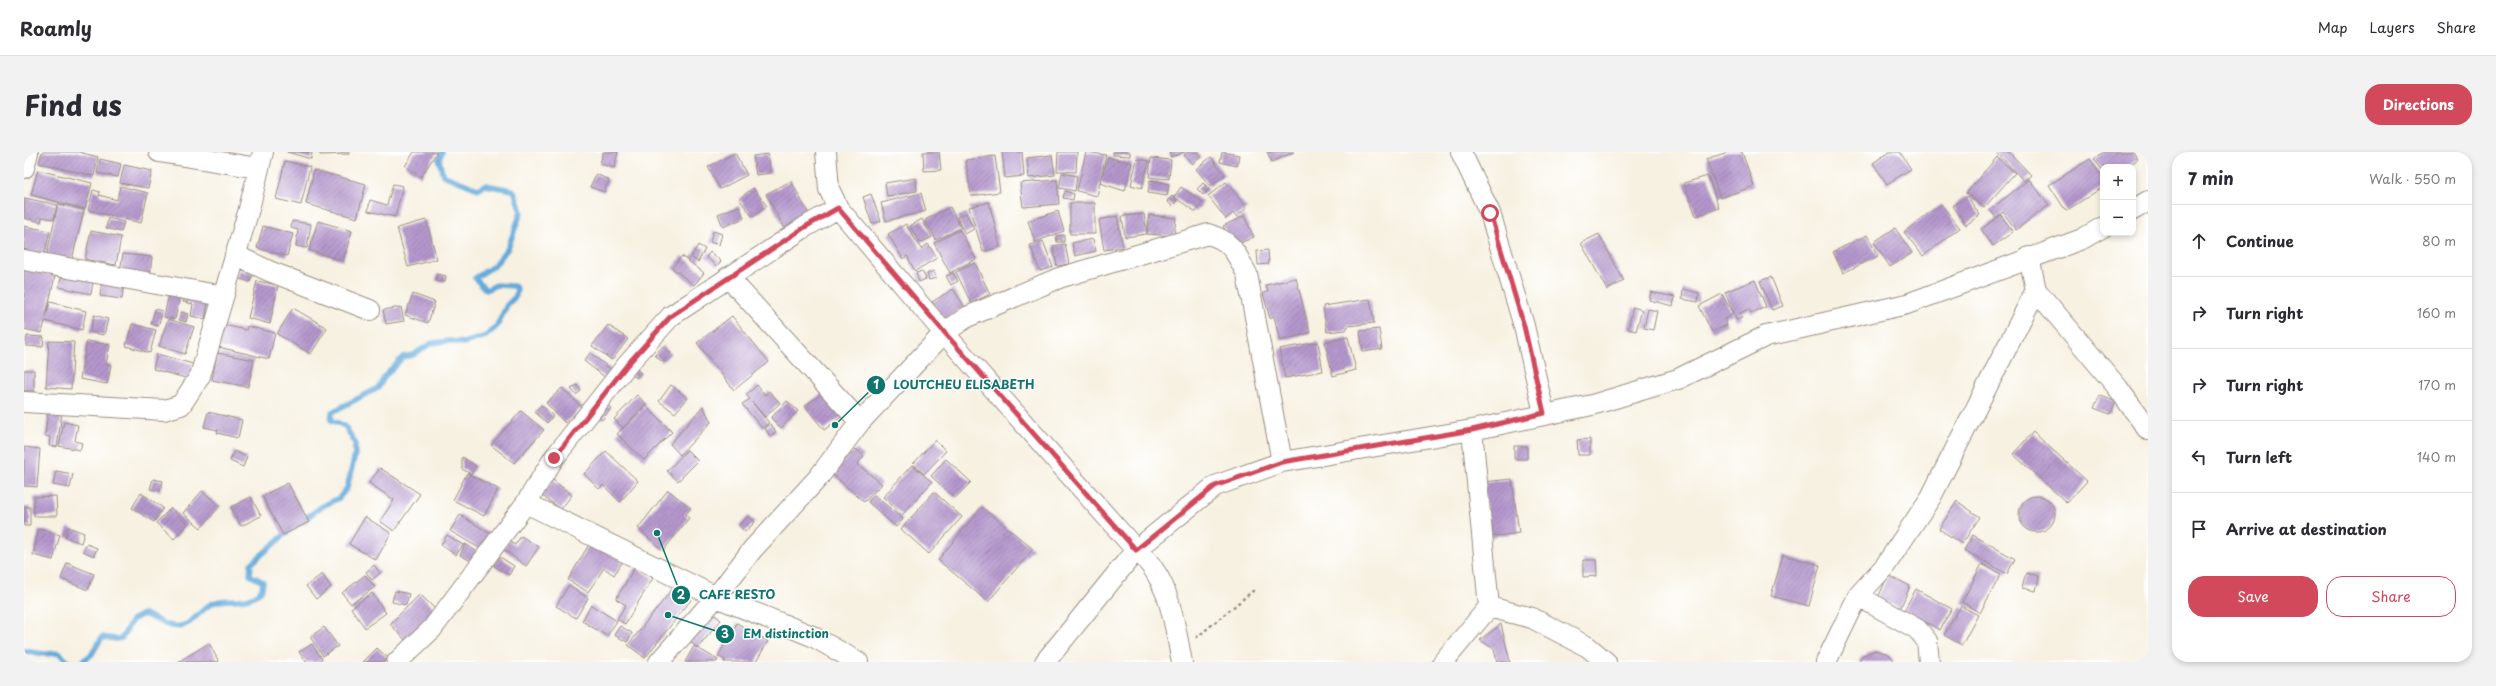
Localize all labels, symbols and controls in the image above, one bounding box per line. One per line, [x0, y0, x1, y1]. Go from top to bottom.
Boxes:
text: Roamly [20, 14, 92, 42]
text: Map [2318, 17, 2348, 38]
text: Layers [2370, 17, 2415, 38]
text: Share [2437, 17, 2476, 38]
text: Find us [24, 83, 122, 126]
button: Directions [2365, 84, 2472, 125]
map controls [2100, 164, 2136, 236]
button: + [2100, 164, 2136, 200]
text: 7 min [2188, 165, 2234, 191]
text: Walk · 550 m [2369, 169, 2456, 188]
button: − [2100, 200, 2136, 236]
route start [1481, 204, 1499, 222]
text: Continue [2226, 229, 2294, 252]
icon: ahead [2188, 230, 2210, 252]
text: 80 m [2422, 231, 2456, 250]
text: Turn right [2226, 301, 2303, 324]
icon: right [2188, 302, 2210, 324]
text: 160 m [2417, 303, 2456, 322]
callout: LOUTCHEU ELISABETH [866, 373, 1042, 397]
text: Turn right [2226, 373, 2303, 396]
icon: right [2188, 374, 2210, 396]
text: 1 [873, 375, 879, 393]
text: LOUTCHEU ELISABETH [894, 375, 1034, 393]
text: 170 m [2418, 375, 2456, 394]
text: Turn left [2226, 445, 2292, 468]
icon: left [2188, 446, 2210, 468]
text: 140 m [2417, 447, 2456, 466]
route end [545, 449, 563, 467]
text: Arrive at destination [2226, 517, 2387, 540]
icon: arrive [2188, 518, 2210, 540]
button: Save [2188, 576, 2318, 617]
button: Share [2326, 576, 2456, 617]
callout: CAFE RESTO [671, 583, 784, 607]
text: 2 [677, 585, 686, 603]
text: CAFE RESTO [699, 585, 775, 603]
callout: EM distinction [715, 622, 837, 646]
text: 3 [721, 624, 729, 642]
text: EM distinction [743, 624, 829, 642]

